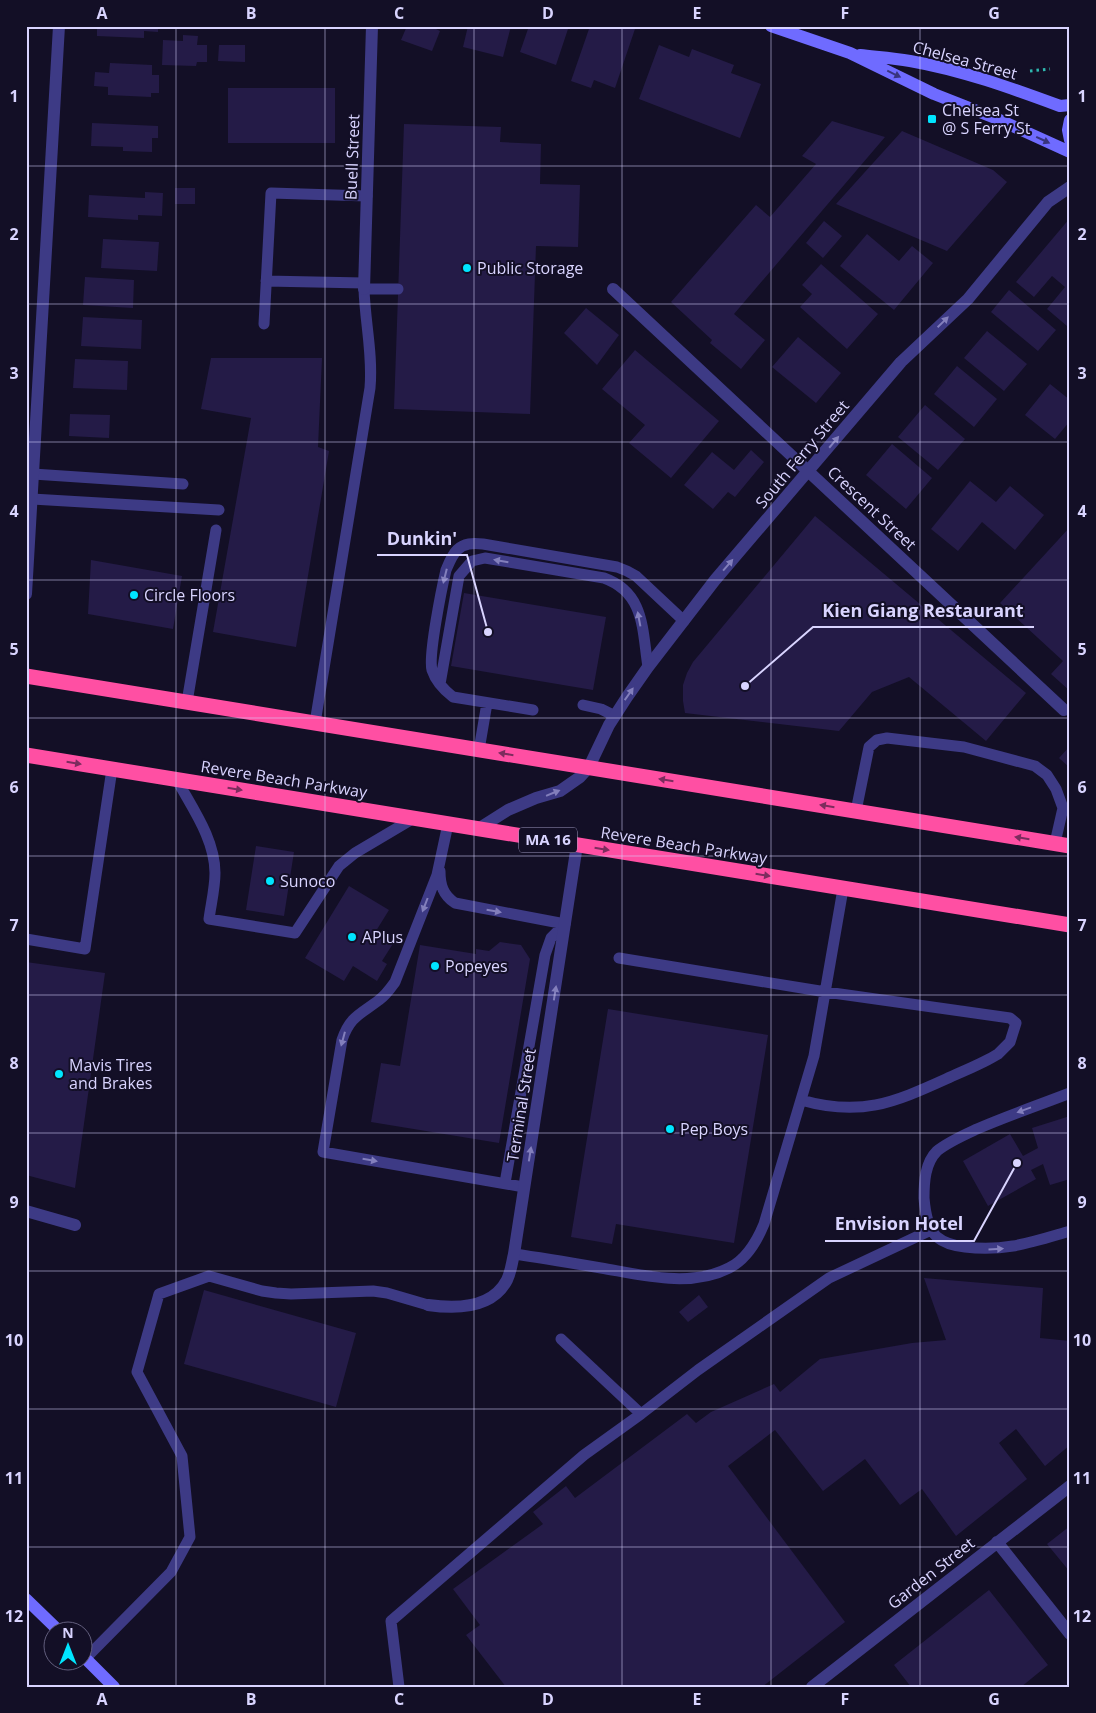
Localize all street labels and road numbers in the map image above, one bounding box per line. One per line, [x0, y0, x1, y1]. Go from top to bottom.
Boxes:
street label: Chelsea Street [910, 35, 1020, 85]
street label: Buell Street [340, 113, 365, 200]
street label: South Ferry Street [750, 395, 854, 513]
street label: Crescent Street [823, 461, 921, 555]
street label: Revere Beach Parkway [199, 755, 370, 803]
street label: Revere Beach Parkway [599, 821, 770, 869]
road number: MA 16 [519, 828, 577, 852]
street label: Terminal Street [501, 1046, 541, 1163]
street label: Garden Street [883, 1532, 979, 1614]

